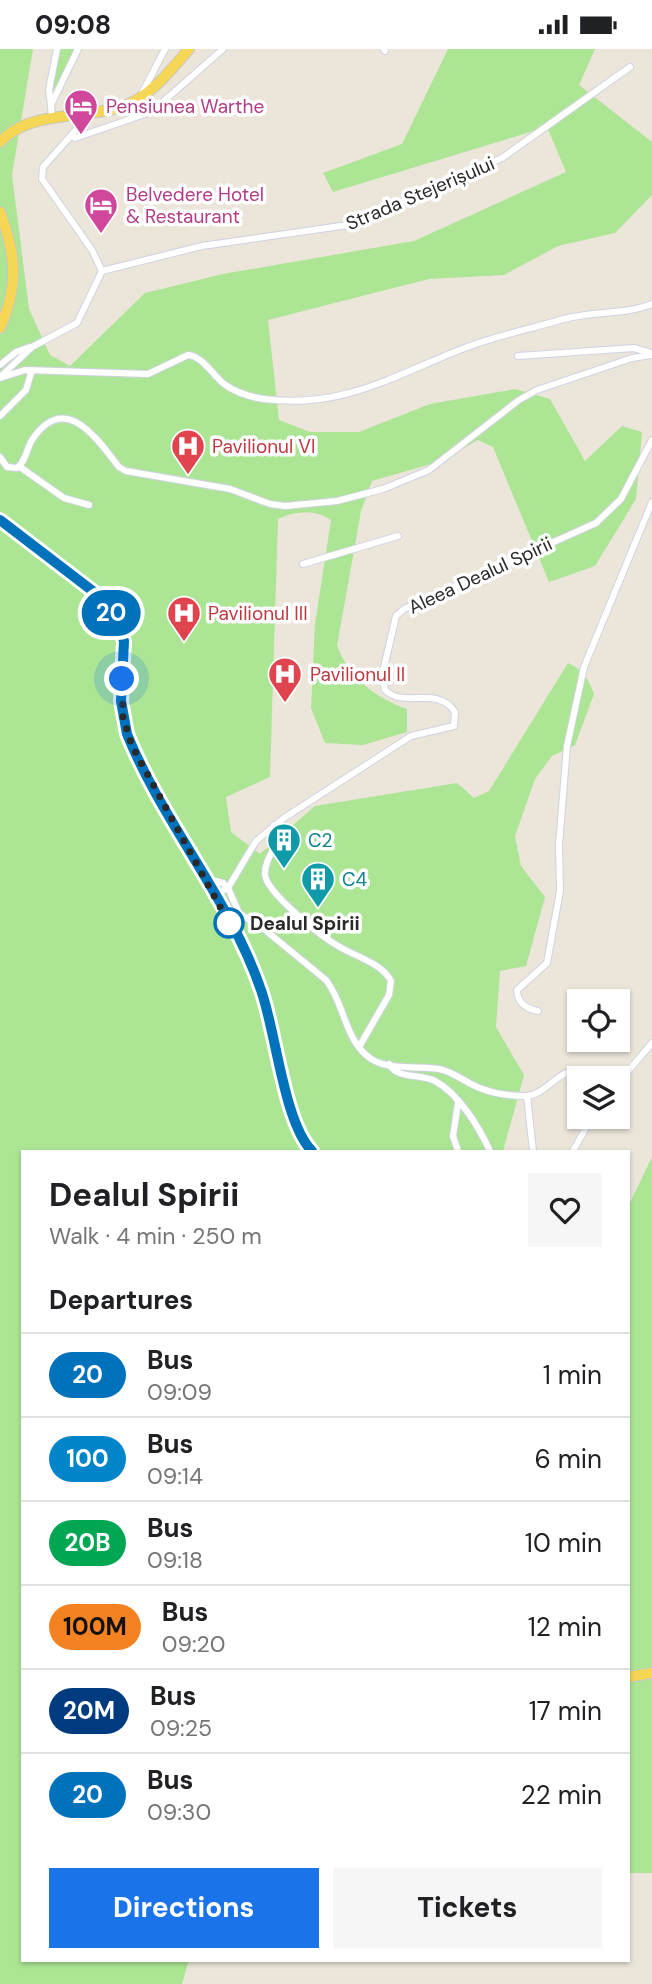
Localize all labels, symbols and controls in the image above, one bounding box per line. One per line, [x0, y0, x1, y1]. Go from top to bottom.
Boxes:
text: 09:08 [35, 8, 111, 42]
hotel icon: Pensiunea Warthe [62, 87, 100, 136]
place label: Pensiunea Warthe [106, 94, 264, 119]
street label: Strada Stejerișului [342, 151, 498, 236]
place label: Belvedere Hotel & Restaurant [126, 182, 264, 229]
hotel icon: Belvedere Hotel & Restaurant [82, 186, 120, 235]
hospital icon: Pavilionul VI [169, 427, 207, 476]
place label: Pavilionul VI [212, 434, 315, 459]
street label: Aleea Dealul Spirii [404, 531, 556, 620]
line badge: 20 [80, 590, 142, 636]
hospital icon: Pavilionul III [165, 594, 203, 643]
text: 20 [96, 597, 126, 628]
place label: Pavilionul III [208, 601, 308, 626]
hospital icon: Pavilionul II [266, 655, 304, 704]
your location [104, 661, 139, 696]
place label: Pavilionul II [310, 662, 405, 687]
building icon: C2 [265, 821, 303, 870]
place label: C2 [308, 828, 333, 853]
building icon: C4 [299, 860, 337, 909]
place label: C4 [342, 867, 367, 892]
marker: Dealul Spirii [214, 908, 244, 938]
place label: Dealul Spirii [250, 911, 360, 936]
map controls [567, 989, 630, 1129]
button: locate [567, 989, 630, 1052]
button: layers [567, 1066, 630, 1129]
text: Dealul Spirii [49, 1173, 239, 1216]
button: heart [528, 1173, 602, 1247]
text: Walk · 4 min · 250 m [49, 1221, 262, 1251]
text: Departures [49, 1283, 193, 1317]
text: Bus [147, 1343, 193, 1377]
text: 1 min [543, 1358, 602, 1392]
text: 20 [72, 1359, 103, 1390]
text: 09:09 [147, 1377, 212, 1407]
text: Bus [147, 1427, 193, 1461]
text: 6 min [534, 1442, 602, 1476]
text: 100 [66, 1443, 109, 1474]
text: 09:14 [147, 1461, 203, 1491]
text: Bus [147, 1511, 193, 1545]
text: 10 min [525, 1526, 602, 1560]
text: 20B [65, 1527, 110, 1558]
text: 09:18 [147, 1545, 203, 1575]
text: Bus [162, 1595, 208, 1629]
text: 12 min [528, 1610, 602, 1644]
text: 100M [63, 1611, 127, 1642]
text: 09:20 [162, 1629, 225, 1659]
text: Bus [150, 1679, 196, 1713]
text: 17 min [529, 1694, 602, 1728]
text: 20M [63, 1695, 115, 1726]
text: 09:25 [150, 1713, 212, 1743]
text: Bus [147, 1763, 193, 1797]
text: 22 min [521, 1778, 602, 1812]
text: 20 [72, 1779, 103, 1810]
text: 09:30 [147, 1797, 211, 1827]
button: Directions [49, 1868, 319, 1948]
button: Tickets [333, 1868, 602, 1948]

